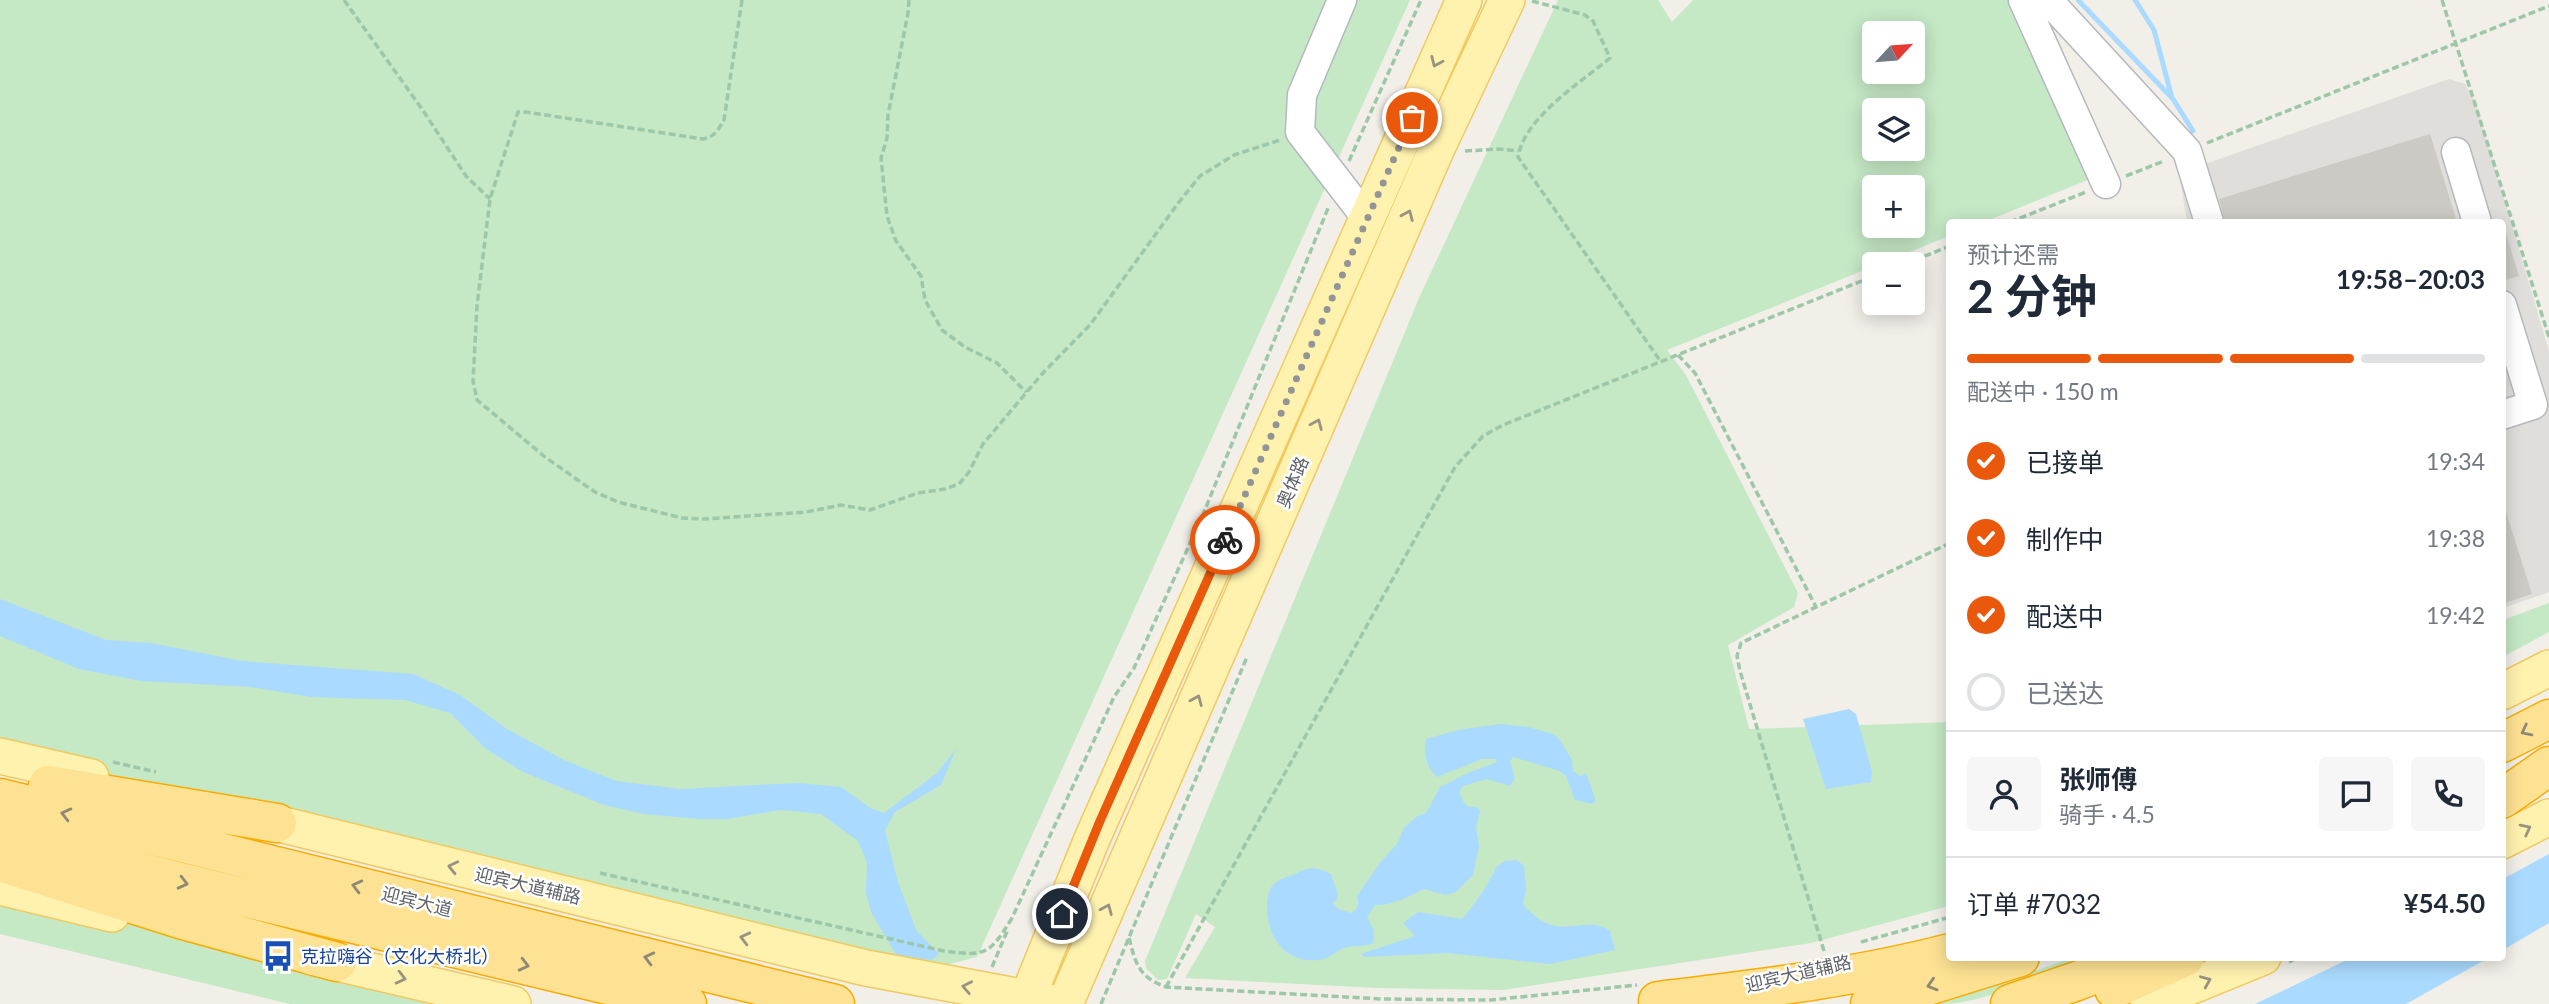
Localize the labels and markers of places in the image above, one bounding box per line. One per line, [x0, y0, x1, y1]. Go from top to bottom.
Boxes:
pin [1382, 88, 1442, 148]
pin [1032, 884, 1092, 944]
bus stop icon: 克拉嗨谷（文化大桥北） [261, 939, 295, 973]
place label: 克拉嗨谷（文化大桥北） [301, 945, 499, 967]

